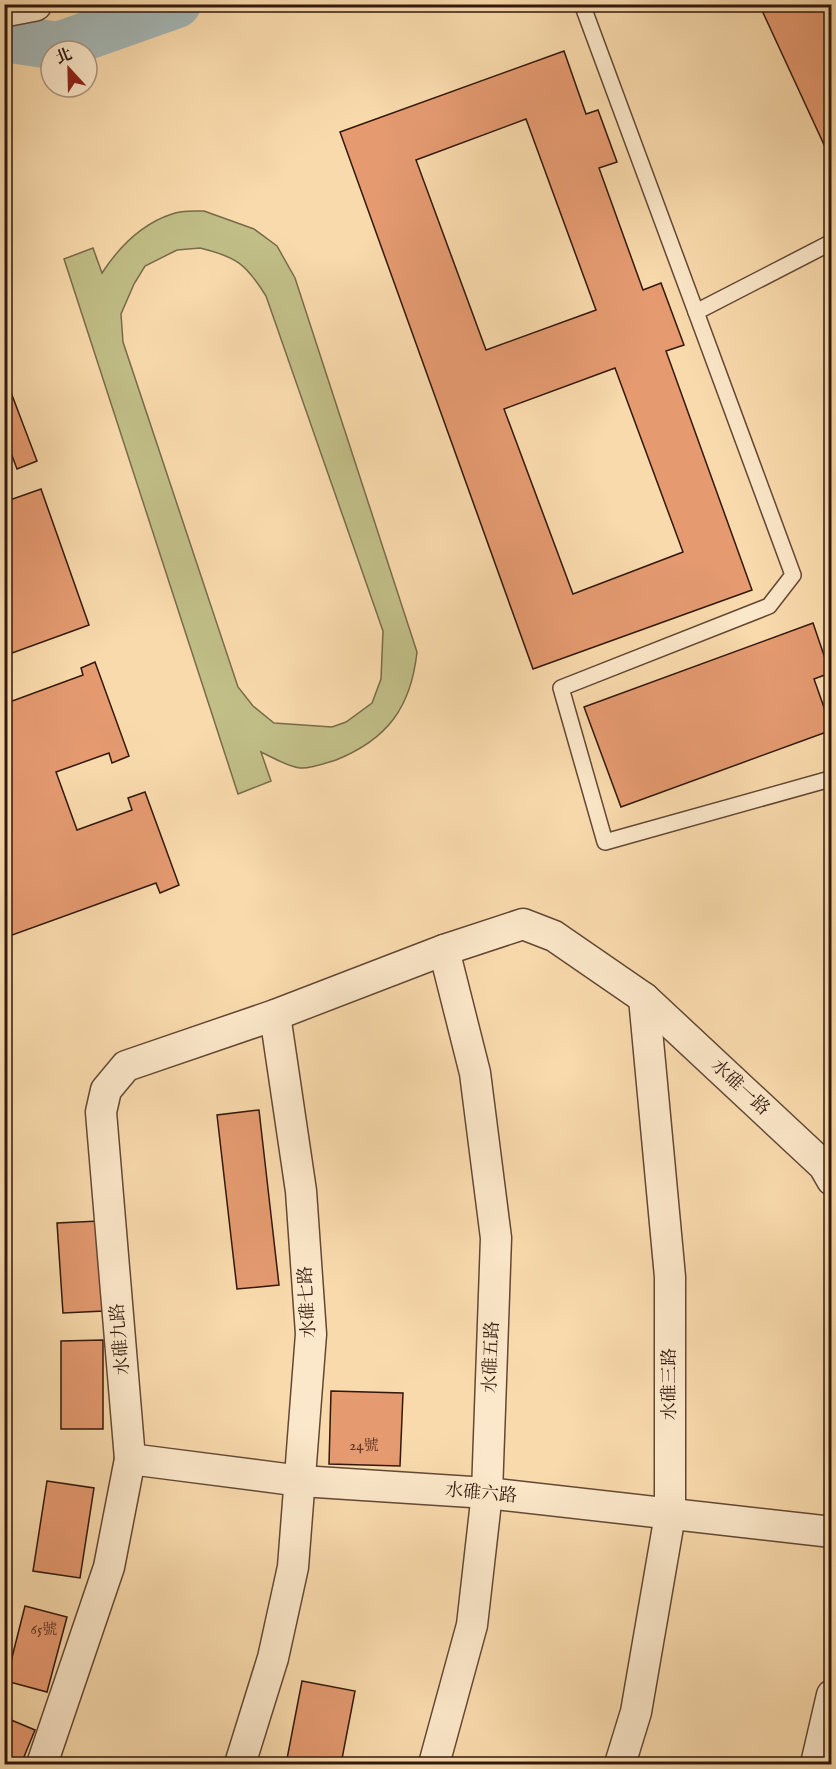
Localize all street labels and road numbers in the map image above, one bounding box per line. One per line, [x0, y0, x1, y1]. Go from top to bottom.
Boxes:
street label: 水碓一路 [706, 1055, 774, 1121]
street label: 水碓七路 [295, 1265, 321, 1339]
street label: 水碓九路 [106, 1302, 136, 1376]
street label: 水碓五路 [479, 1321, 505, 1393]
street label: 水碓三路 [659, 1348, 682, 1420]
street label: 水碓六路 [444, 1479, 518, 1509]

